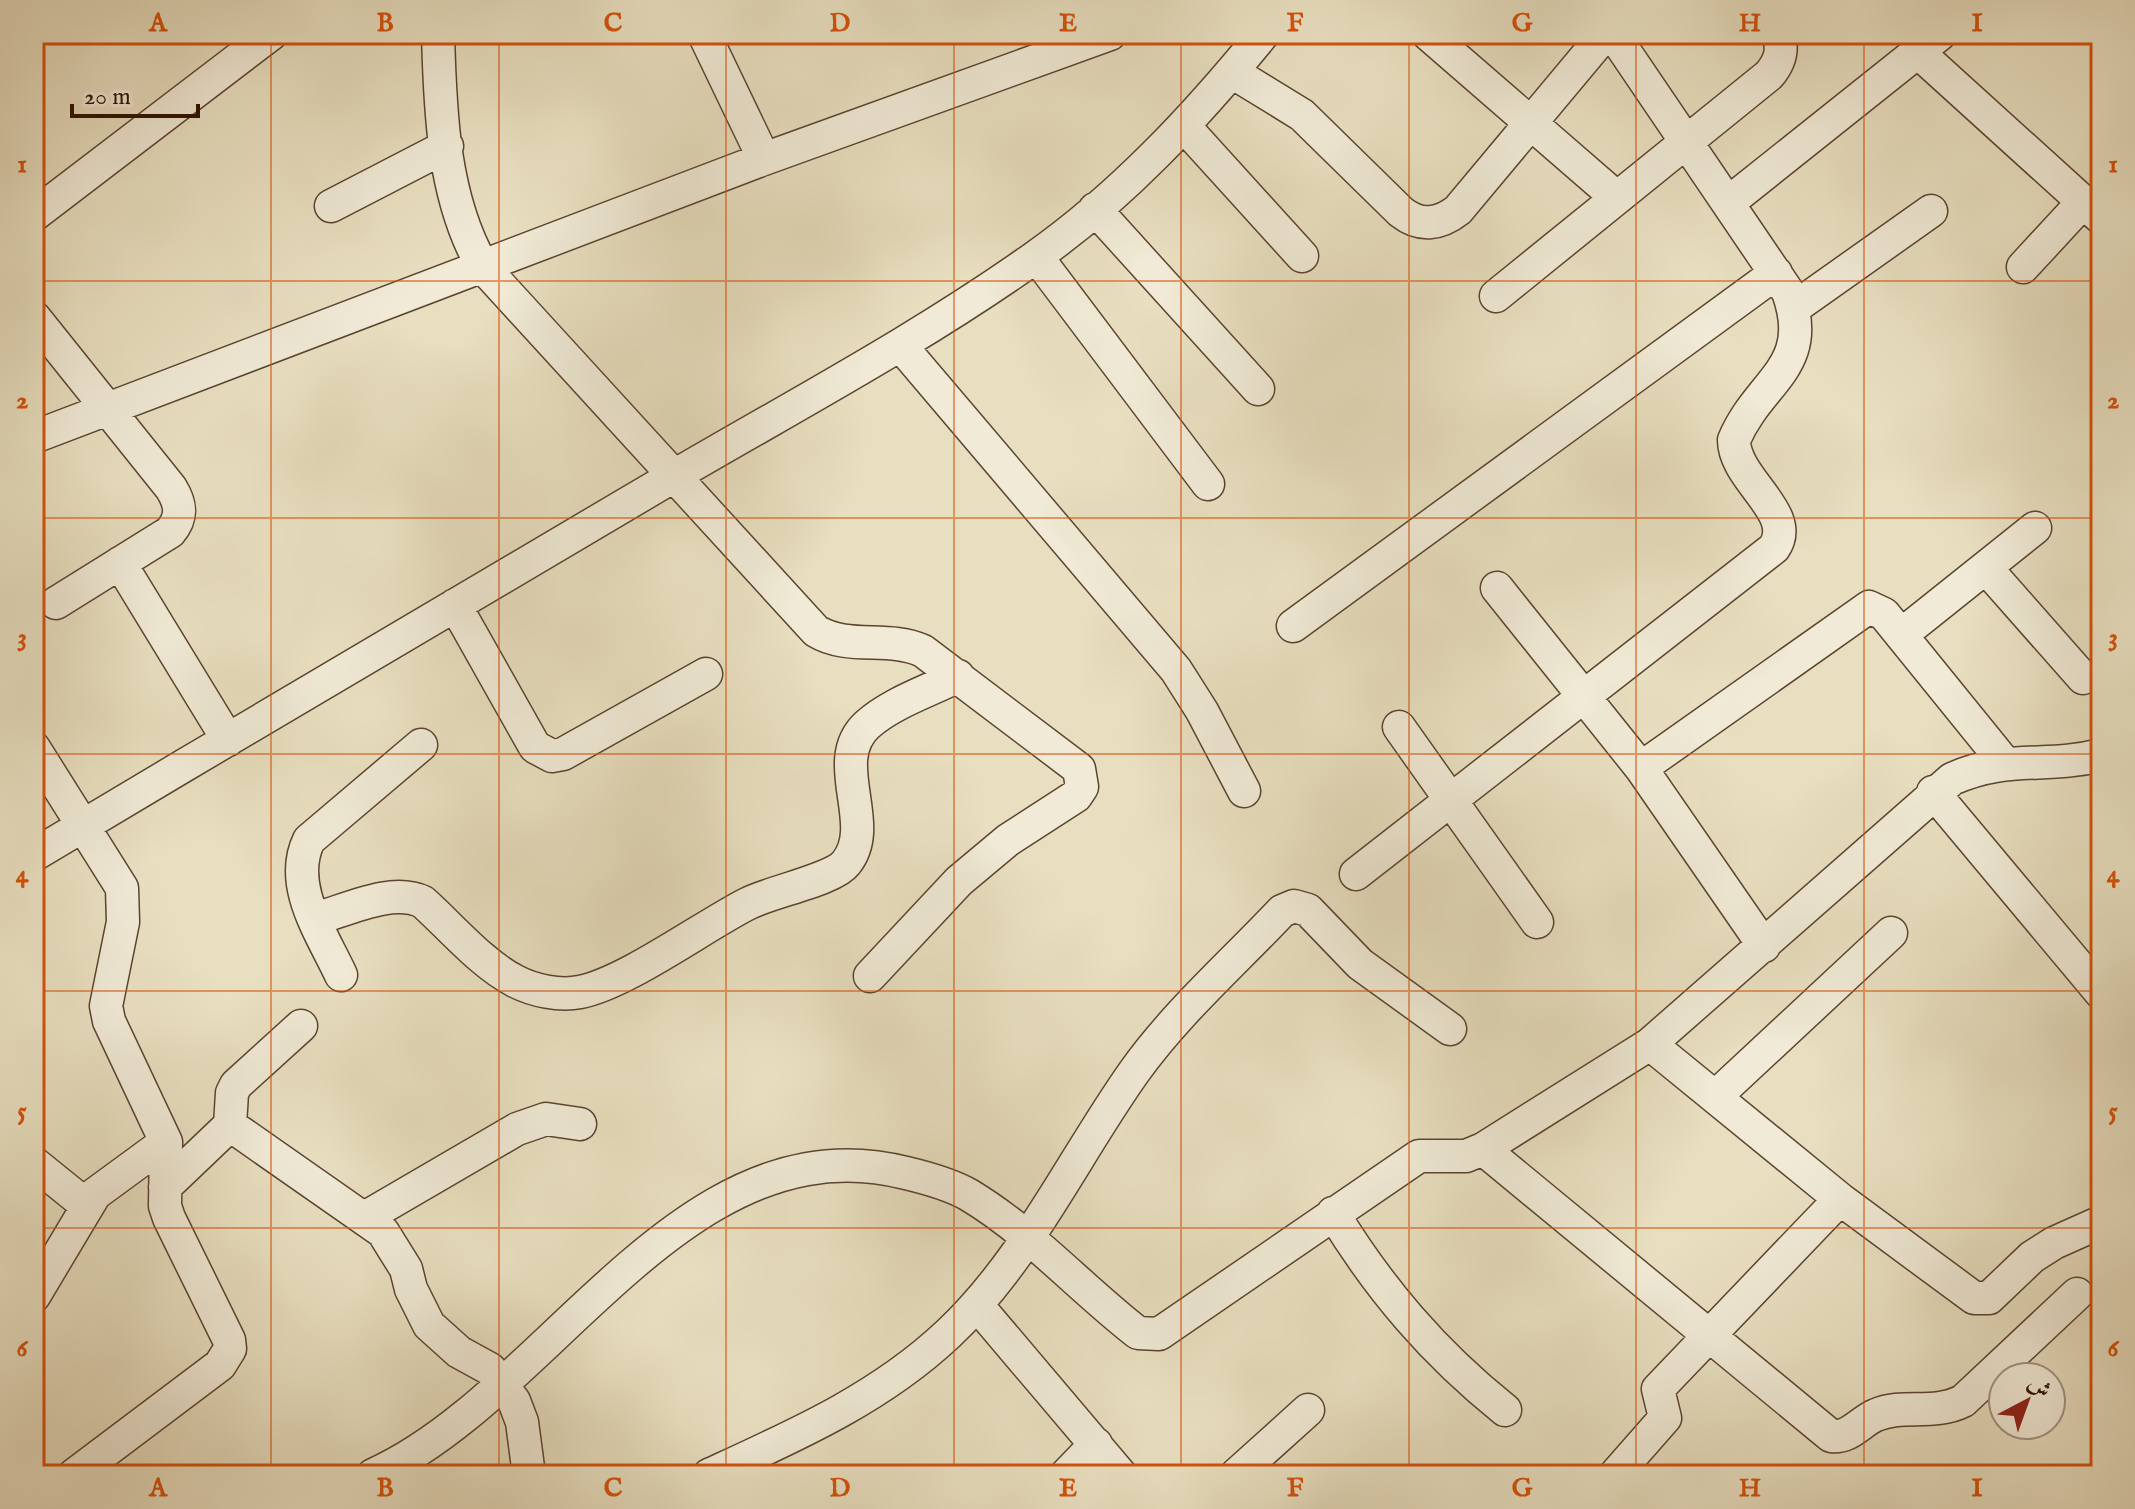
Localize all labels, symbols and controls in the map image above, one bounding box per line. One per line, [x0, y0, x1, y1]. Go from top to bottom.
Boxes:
text: A [148, 7, 168, 40]
text: B [376, 7, 394, 40]
text: C [604, 7, 623, 40]
text: D [830, 7, 851, 40]
text: E [1059, 7, 1077, 40]
text: F [1287, 7, 1304, 40]
text: G [1512, 7, 1533, 40]
text: H [1739, 7, 1761, 40]
text: I [1971, 7, 1983, 40]
scale bar [72, 68, 198, 118]
text: 20 m [84, 82, 131, 113]
text: 1 [17, 148, 27, 181]
text: 1 [2108, 148, 2118, 181]
text: 2 [16, 384, 28, 417]
text: 2 [2107, 384, 2119, 417]
text: 3 [17, 621, 27, 654]
text: 3 [2108, 621, 2118, 654]
text: 4 [16, 858, 30, 891]
text: 4 [2107, 858, 2121, 891]
text: 5 [17, 1095, 27, 1128]
text: 5 [2108, 1095, 2118, 1128]
text: 6 [17, 1332, 29, 1365]
text: 6 [2108, 1332, 2120, 1365]
north arrow [1987, 1361, 2067, 1441]
text: ش [2021, 1370, 2056, 1405]
text: A [148, 1472, 168, 1505]
text: B [376, 1472, 394, 1505]
text: C [604, 1472, 623, 1505]
text: D [830, 1472, 851, 1505]
text: E [1059, 1472, 1077, 1505]
text: F [1287, 1472, 1304, 1505]
text: G [1512, 1472, 1533, 1505]
text: H [1739, 1472, 1761, 1505]
text: I [1971, 1472, 1983, 1505]

